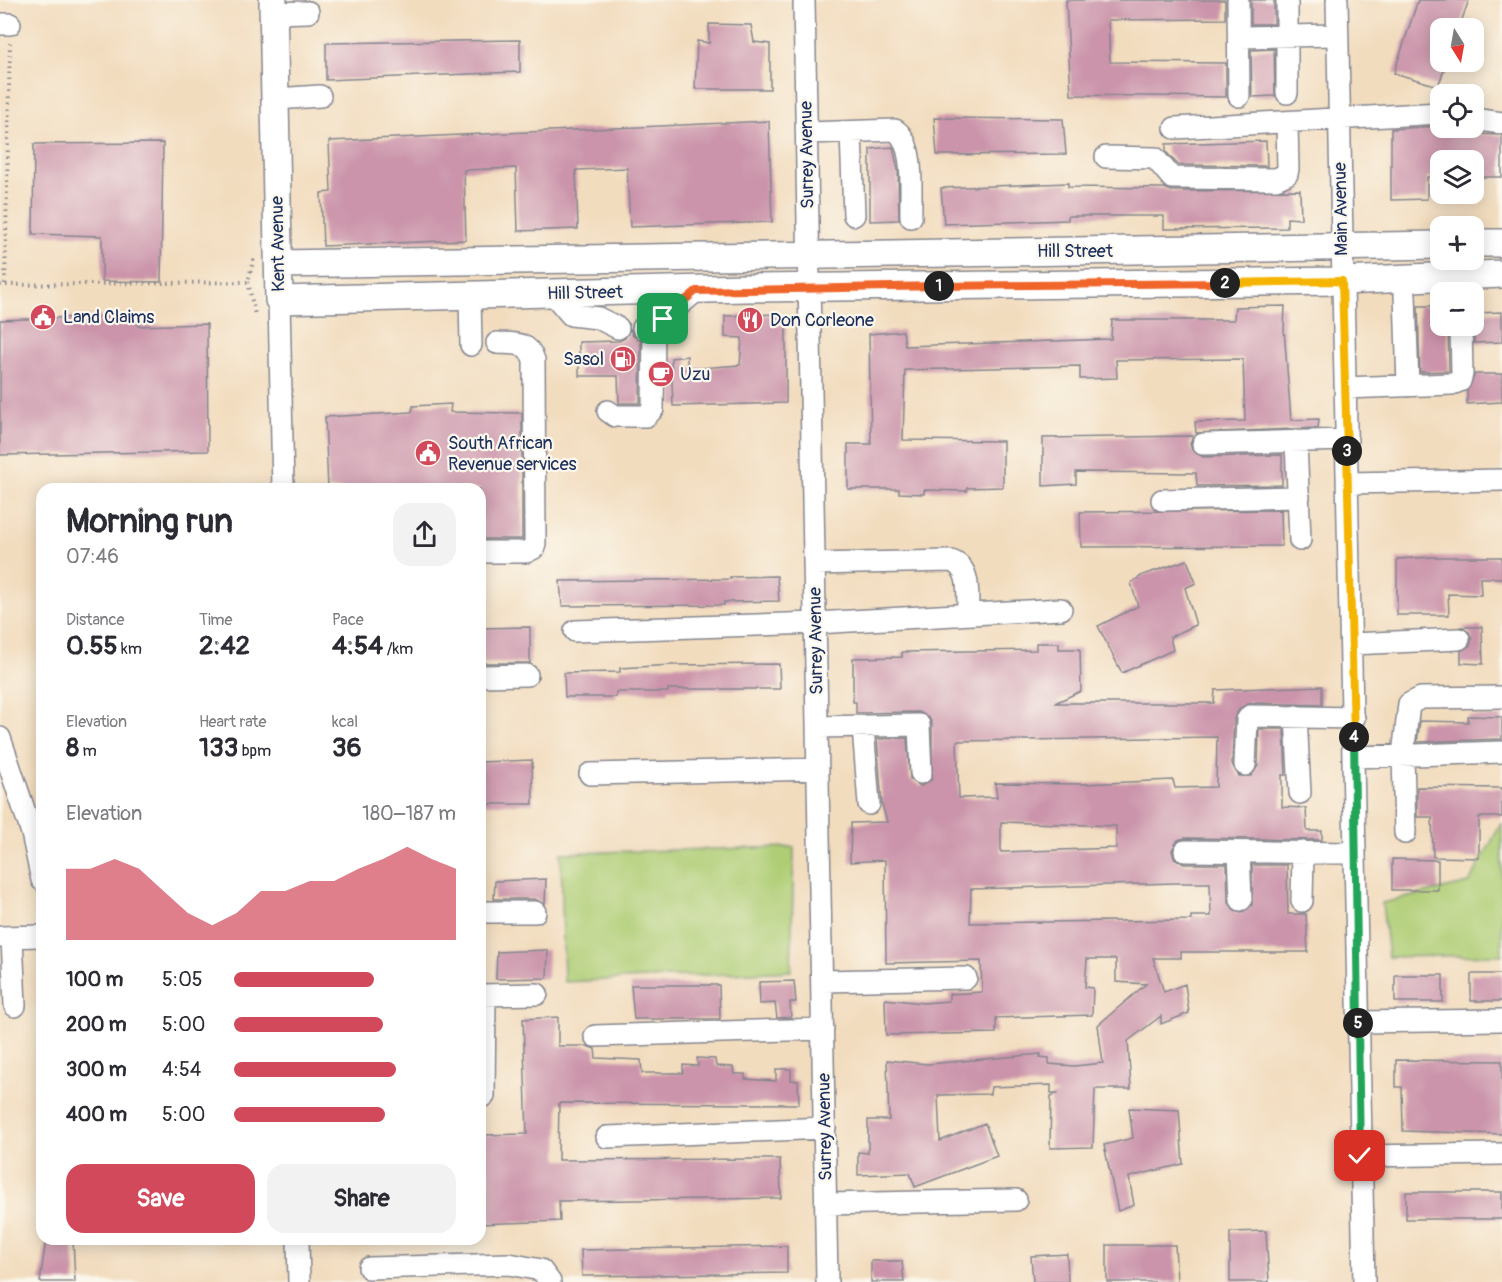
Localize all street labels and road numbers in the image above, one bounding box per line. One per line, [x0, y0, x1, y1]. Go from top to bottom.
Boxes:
street label: Surrey Avenue [795, 101, 819, 209]
street label: Main Avenue [1329, 162, 1353, 256]
street label: Kent Avenue [266, 196, 290, 292]
street label: Hill Street [1037, 240, 1114, 263]
street label: Hill Street [547, 281, 624, 305]
street label: Surrey Avenue [804, 587, 828, 695]
street label: Surrey Avenue [813, 1073, 837, 1181]

